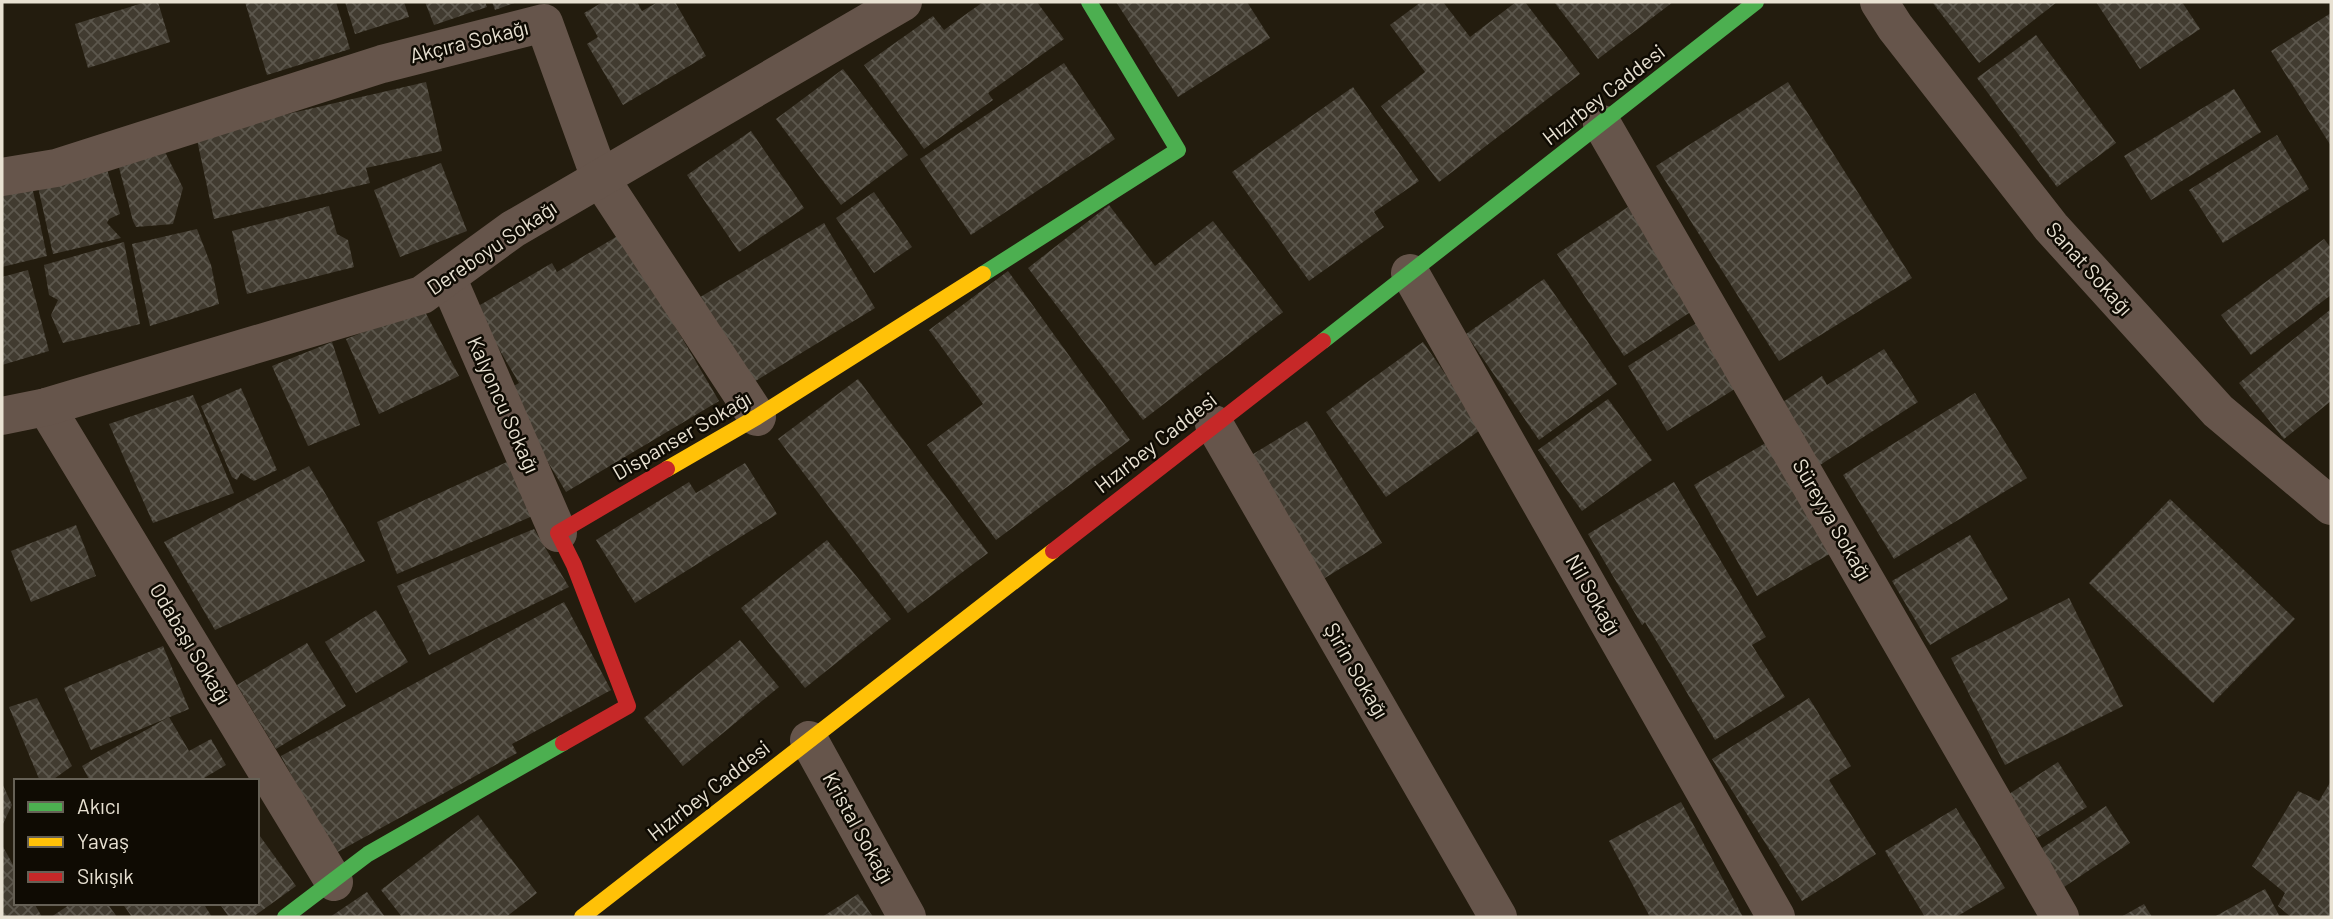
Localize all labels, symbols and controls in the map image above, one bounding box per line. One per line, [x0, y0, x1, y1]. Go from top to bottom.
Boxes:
street label: Akçıra Sokağı [407, 14, 530, 67]
street label: Hızırbey Caddesi [1537, 38, 1669, 149]
street label: Dereboyu Sokağı [422, 194, 561, 299]
street label: Sanat Sokağı [2042, 216, 2139, 320]
street label: Kalyoncu Sokağı [463, 332, 546, 477]
street label: Dispanser Sokağı [608, 385, 755, 484]
street label: Hızırbey Caddesi [1089, 386, 1221, 497]
street label: Süreyya Sokağı [1788, 454, 1878, 585]
street label: Nil Sokağı [1561, 549, 1627, 639]
street label: Odabaşı Sokağı [145, 578, 237, 708]
street label: Şirin Sokağı [1320, 618, 1395, 723]
street label: Hızırbey Caddesi [642, 734, 774, 845]
street label: Kristal Sokağı [818, 767, 900, 887]
legend [14, 779, 259, 905]
text: Akıcı [77, 793, 120, 818]
text: Yavaş [77, 828, 129, 853]
text: Sıkışık [77, 863, 134, 888]

